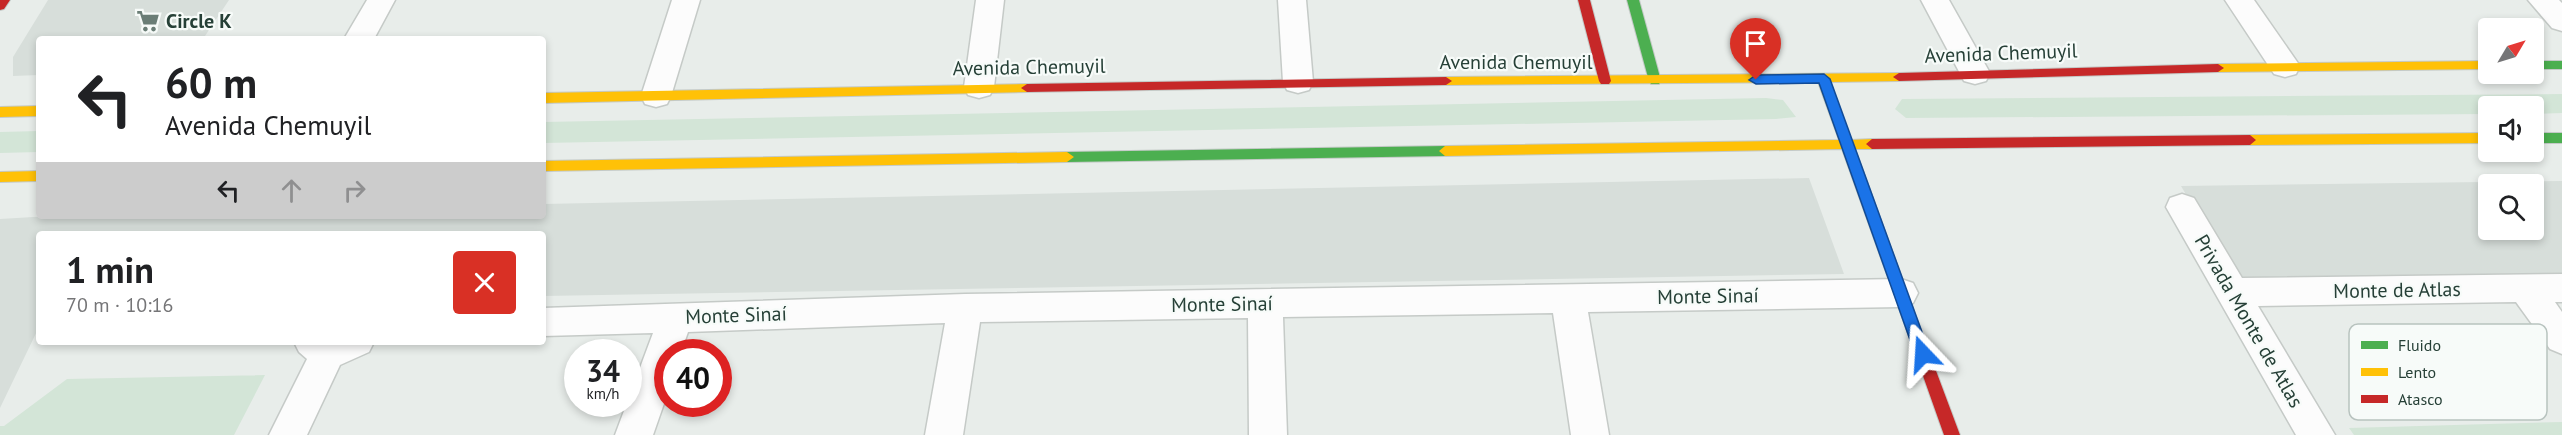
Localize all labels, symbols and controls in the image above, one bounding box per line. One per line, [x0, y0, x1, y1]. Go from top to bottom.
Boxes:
supermarket icon: Circle K [135, 8, 161, 34]
place label: Circle K [166, 8, 232, 34]
pin [1730, 18, 1781, 80]
north arrow [2478, 18, 2544, 84]
map controls [2478, 18, 2544, 240]
icon: arrive [1739, 27, 1772, 60]
street label: Avenida Chemuyil [1924, 37, 2078, 69]
street label: Avenida Chemuyil [1440, 49, 1593, 75]
street label: Avenida Chemuyil [952, 53, 1106, 81]
text: 60 m [165, 55, 257, 110]
icon: left [66, 60, 144, 138]
button: sound [2478, 96, 2544, 162]
text: Avenida Chemuyil [165, 108, 372, 142]
icon: left [212, 174, 245, 207]
icon: ahead [275, 174, 308, 207]
icon: right [338, 174, 371, 207]
button: search [2478, 174, 2544, 240]
street label: Privada Monte de Atlas [2189, 230, 2309, 412]
text: 1 min [66, 246, 154, 293]
button: close [453, 251, 516, 314]
street label: Monte de Atlas [2333, 276, 2461, 304]
street label: Monte Sinaí [1657, 282, 1759, 310]
street label: Monte Sinaí [1171, 290, 1273, 318]
text: 70 m · 10:16 [66, 292, 173, 318]
street label: Monte Sinaí [685, 300, 787, 330]
position arrow [1891, 322, 1955, 386]
legend [2349, 324, 2547, 420]
text: Fluido [2398, 335, 2441, 355]
speed limit sign: 40 [654, 339, 732, 417]
text: 34 [586, 351, 620, 390]
text: Lento [2398, 362, 2436, 382]
text: km/h [587, 384, 619, 403]
text: Atasco [2398, 389, 2443, 409]

